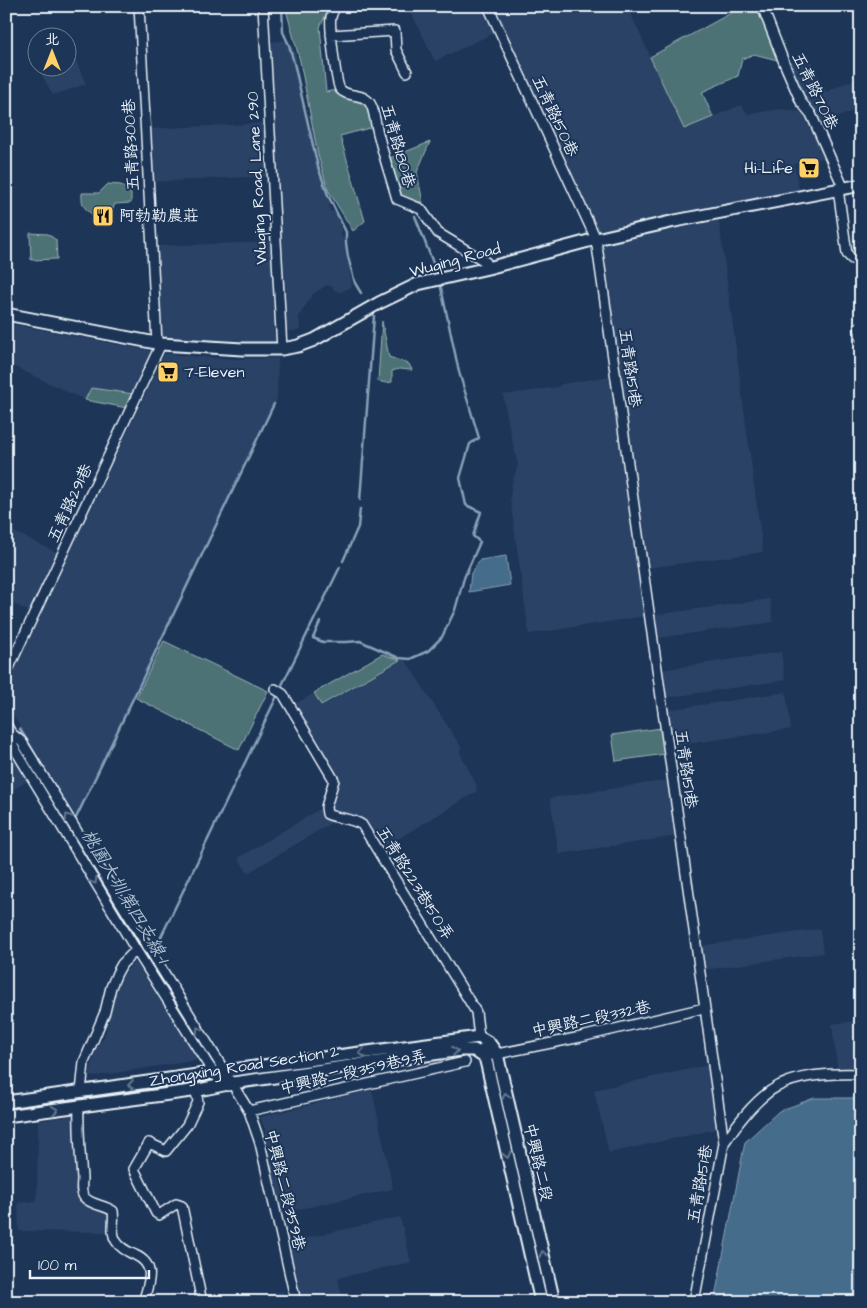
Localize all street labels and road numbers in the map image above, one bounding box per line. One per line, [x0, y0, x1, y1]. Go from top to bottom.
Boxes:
street label: 五青路70巷 [787, 48, 843, 134]
street label: 五青路150巷 [527, 72, 583, 160]
street label: Wuqing Road, Lane 290 [241, 91, 274, 265]
street label: 五青路300巷 [118, 98, 144, 192]
street label: 五青路180巷 [376, 101, 420, 191]
street label: Wuqing Road [407, 237, 503, 284]
street label: 五青路151巷 [614, 327, 646, 409]
street label: 五青路291巷 [42, 460, 98, 546]
street label: 五青路151巷 [670, 728, 702, 810]
street label: 五青路223巷150弄 [371, 822, 459, 944]
street label: 中興路二段332巷 [529, 996, 653, 1042]
street label: Zhongxing Road Section 2 [147, 1040, 341, 1093]
street label: 中興路二段359巷9弄 [278, 1044, 428, 1100]
street label: 中興路二段 [518, 1121, 558, 1203]
street label: 中興路二段359巷 [259, 1127, 311, 1253]
street label: 五青路151巷 [682, 1143, 718, 1225]

